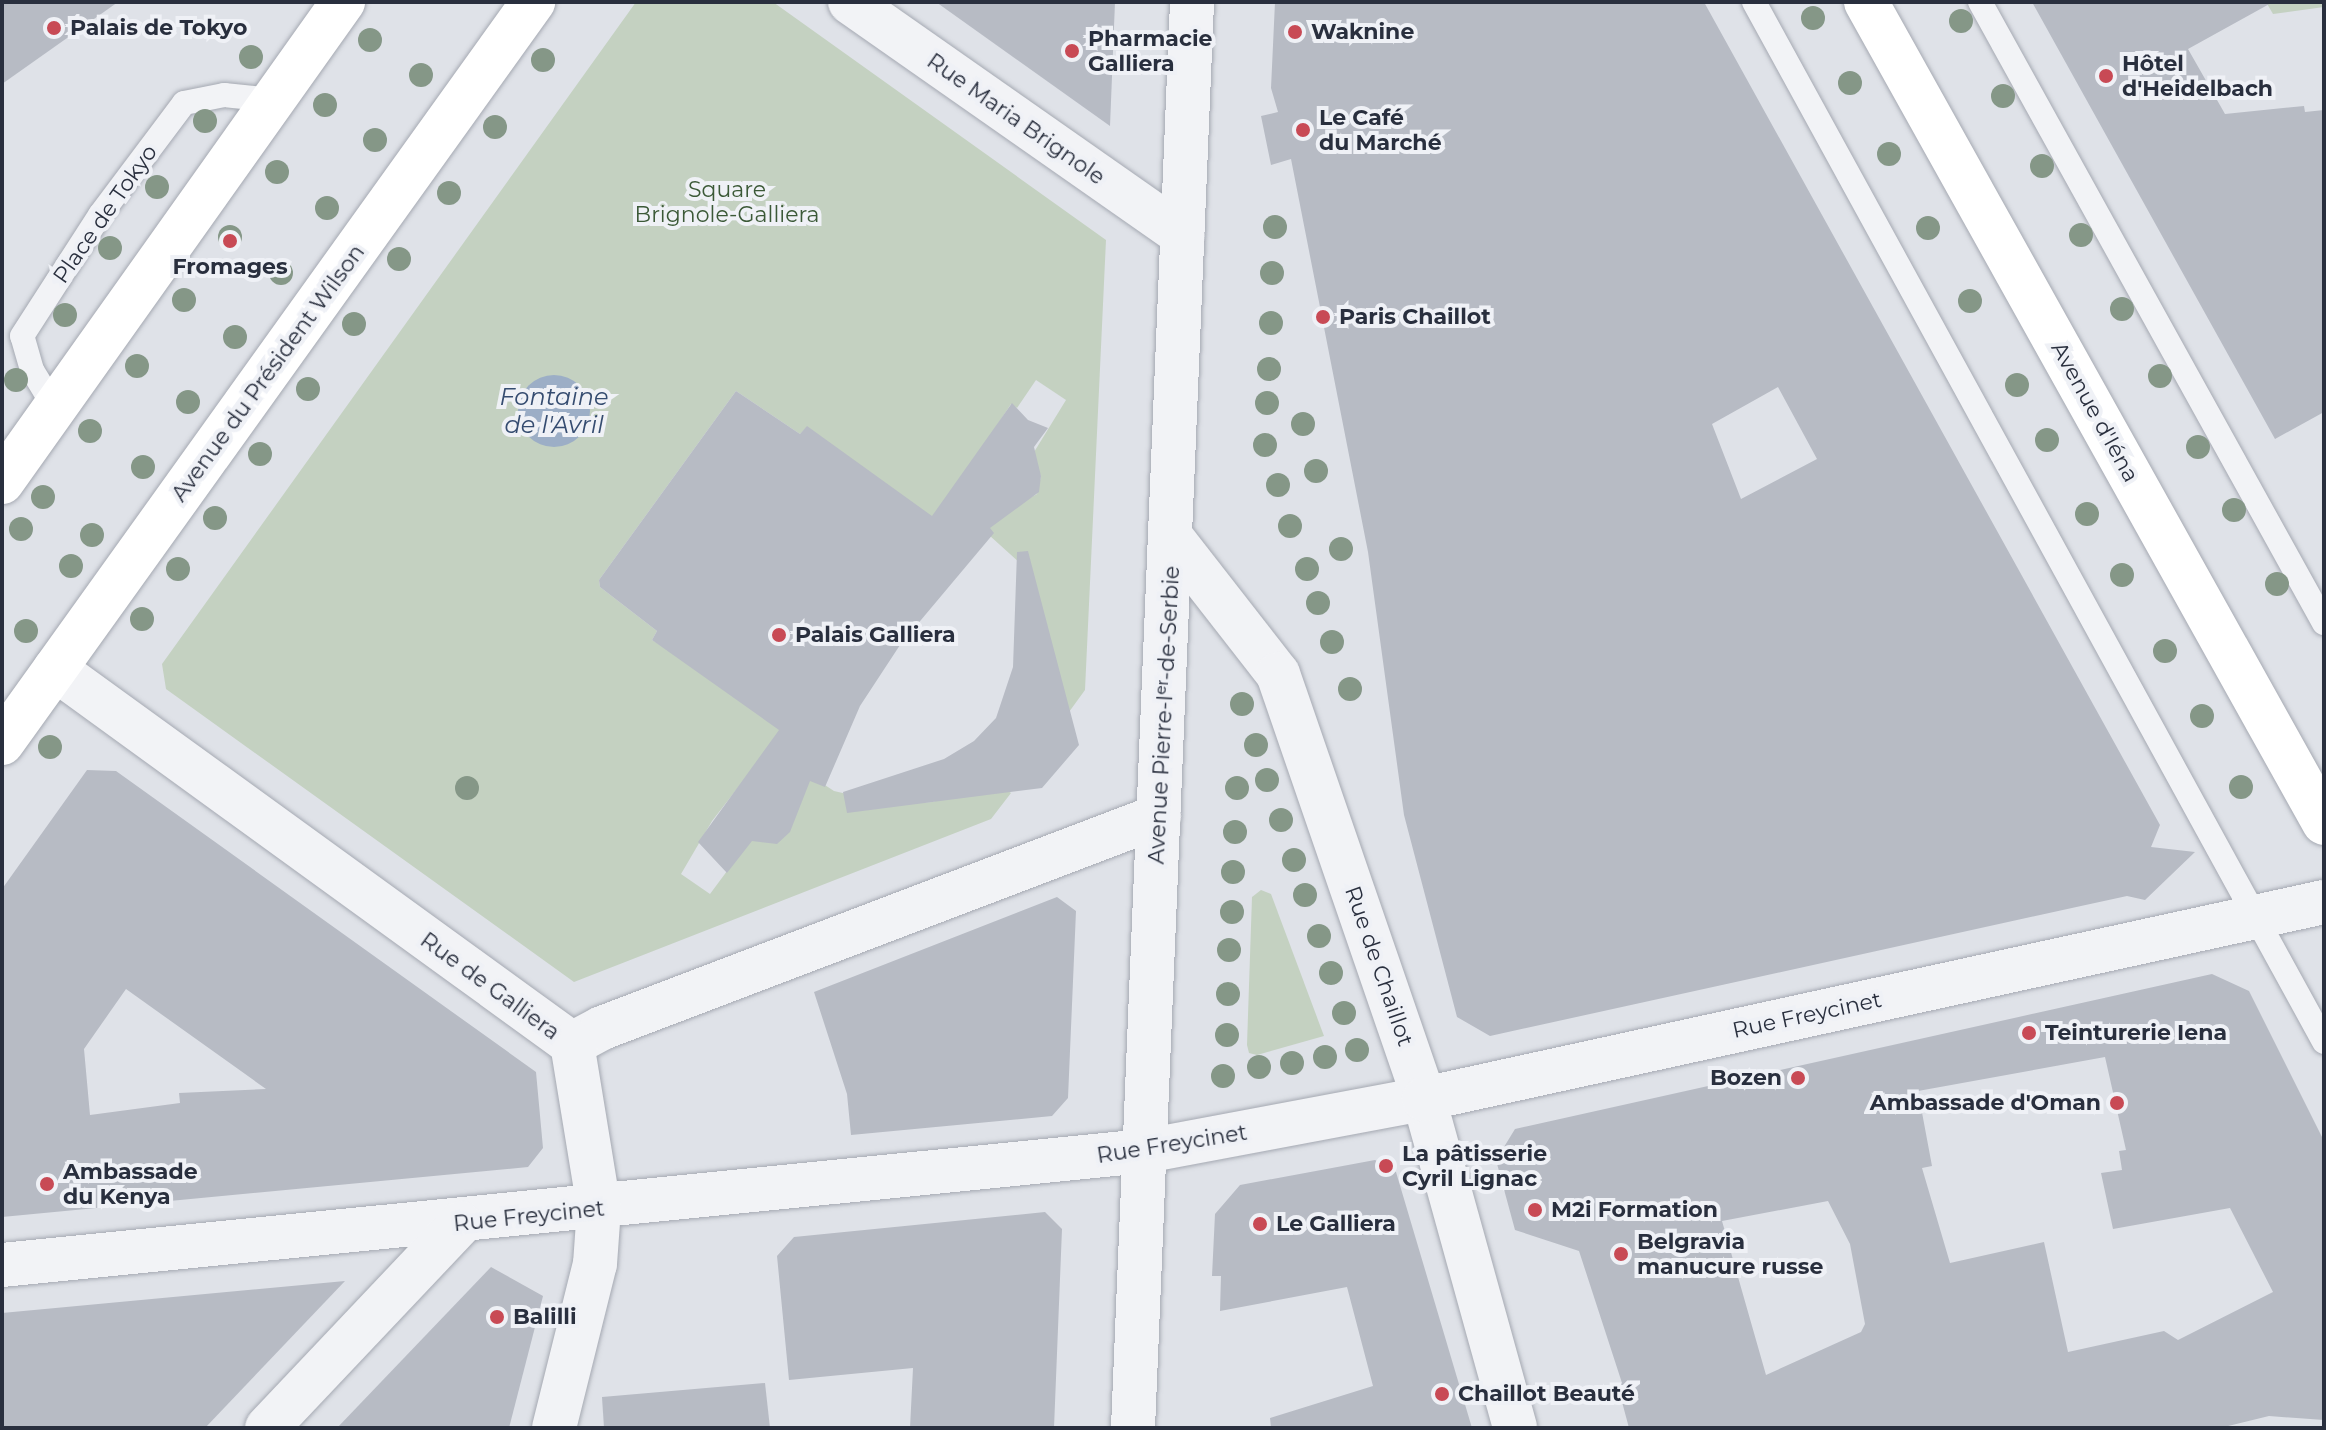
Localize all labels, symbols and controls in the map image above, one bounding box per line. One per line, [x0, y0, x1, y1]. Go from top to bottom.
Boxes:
place label: Palais de Tokyo [70, 15, 247, 41]
marker: Palais de Tokyo [45, 19, 63, 37]
place label: Waknine [1311, 19, 1414, 45]
marker: Waknine [1286, 23, 1304, 41]
place label: Pharmacie Galliera [1088, 25, 1212, 76]
marker: Pharmacie Galliera [1063, 42, 1081, 60]
street label: Rue Maria Brignole [922, 48, 1110, 190]
place label: Hôtel d'Heidelbach [2122, 50, 2273, 102]
marker: Hôtel d'Heidelbach [2097, 67, 2115, 85]
place label: Le Café du Marché [1319, 104, 1442, 156]
marker: Le Café du Marché [1294, 121, 1312, 139]
street label: Place de Tokyo [47, 140, 163, 288]
park label: Square Brignole-Galliera [635, 176, 819, 228]
marker: Fromages [221, 232, 239, 250]
street label: Avenue du Président Wilson [166, 239, 370, 507]
place label: Fromages [172, 254, 288, 280]
place label: Paris Chaillot [1339, 304, 1491, 330]
marker: Paris Chaillot [1314, 308, 1332, 326]
street label: Avenue d'Iéna [2046, 337, 2144, 487]
water label: Fontaine de l'Avril [500, 383, 608, 439]
street label: Avenue Pierre-Iᵉʳ-de-Serbie [1143, 565, 1185, 865]
place label: Palais Galliera [795, 622, 956, 648]
marker: Palais Galliera [770, 626, 788, 644]
street label: Rue de Chaillot [1339, 882, 1419, 1050]
street label: Rue de Galliera [415, 927, 565, 1045]
street label: Rue Freycinet [1730, 986, 1884, 1044]
place label: Teinturerie Iena [2045, 1020, 2227, 1046]
marker: Teinturerie Iena [2020, 1024, 2038, 1042]
place label: Bozen [1710, 1065, 1782, 1091]
marker: Bozen [1789, 1069, 1807, 1087]
place label: Ambassade d'Oman [1870, 1090, 2101, 1116]
marker: Ambassade d'Oman [2108, 1094, 2126, 1112]
street label: Rue Freycinet [1095, 1119, 1249, 1169]
place label: La pâtisserie Cyril Lignac [1402, 1140, 1547, 1192]
marker: La pâtisserie Cyril Lignac [1377, 1157, 1395, 1175]
place label: Ambassade du Kenya [63, 1158, 198, 1210]
marker: Ambassade du Kenya [38, 1175, 56, 1193]
street label: Rue Freycinet [452, 1195, 606, 1237]
place label: M2i Formation [1551, 1197, 1718, 1223]
marker: M2i Formation [1526, 1201, 1544, 1219]
place label: Le Galliera [1276, 1211, 1396, 1237]
marker: Le Galliera [1251, 1215, 1269, 1233]
place label: Belgravia manucure russe [1637, 1228, 1823, 1280]
marker: Belgravia manucure russe [1612, 1245, 1630, 1263]
place label: Balilli [513, 1304, 577, 1330]
marker: Balilli [488, 1308, 506, 1326]
place label: Chaillot Beauté [1458, 1381, 1635, 1407]
marker: Chaillot Beauté [1433, 1385, 1451, 1403]

